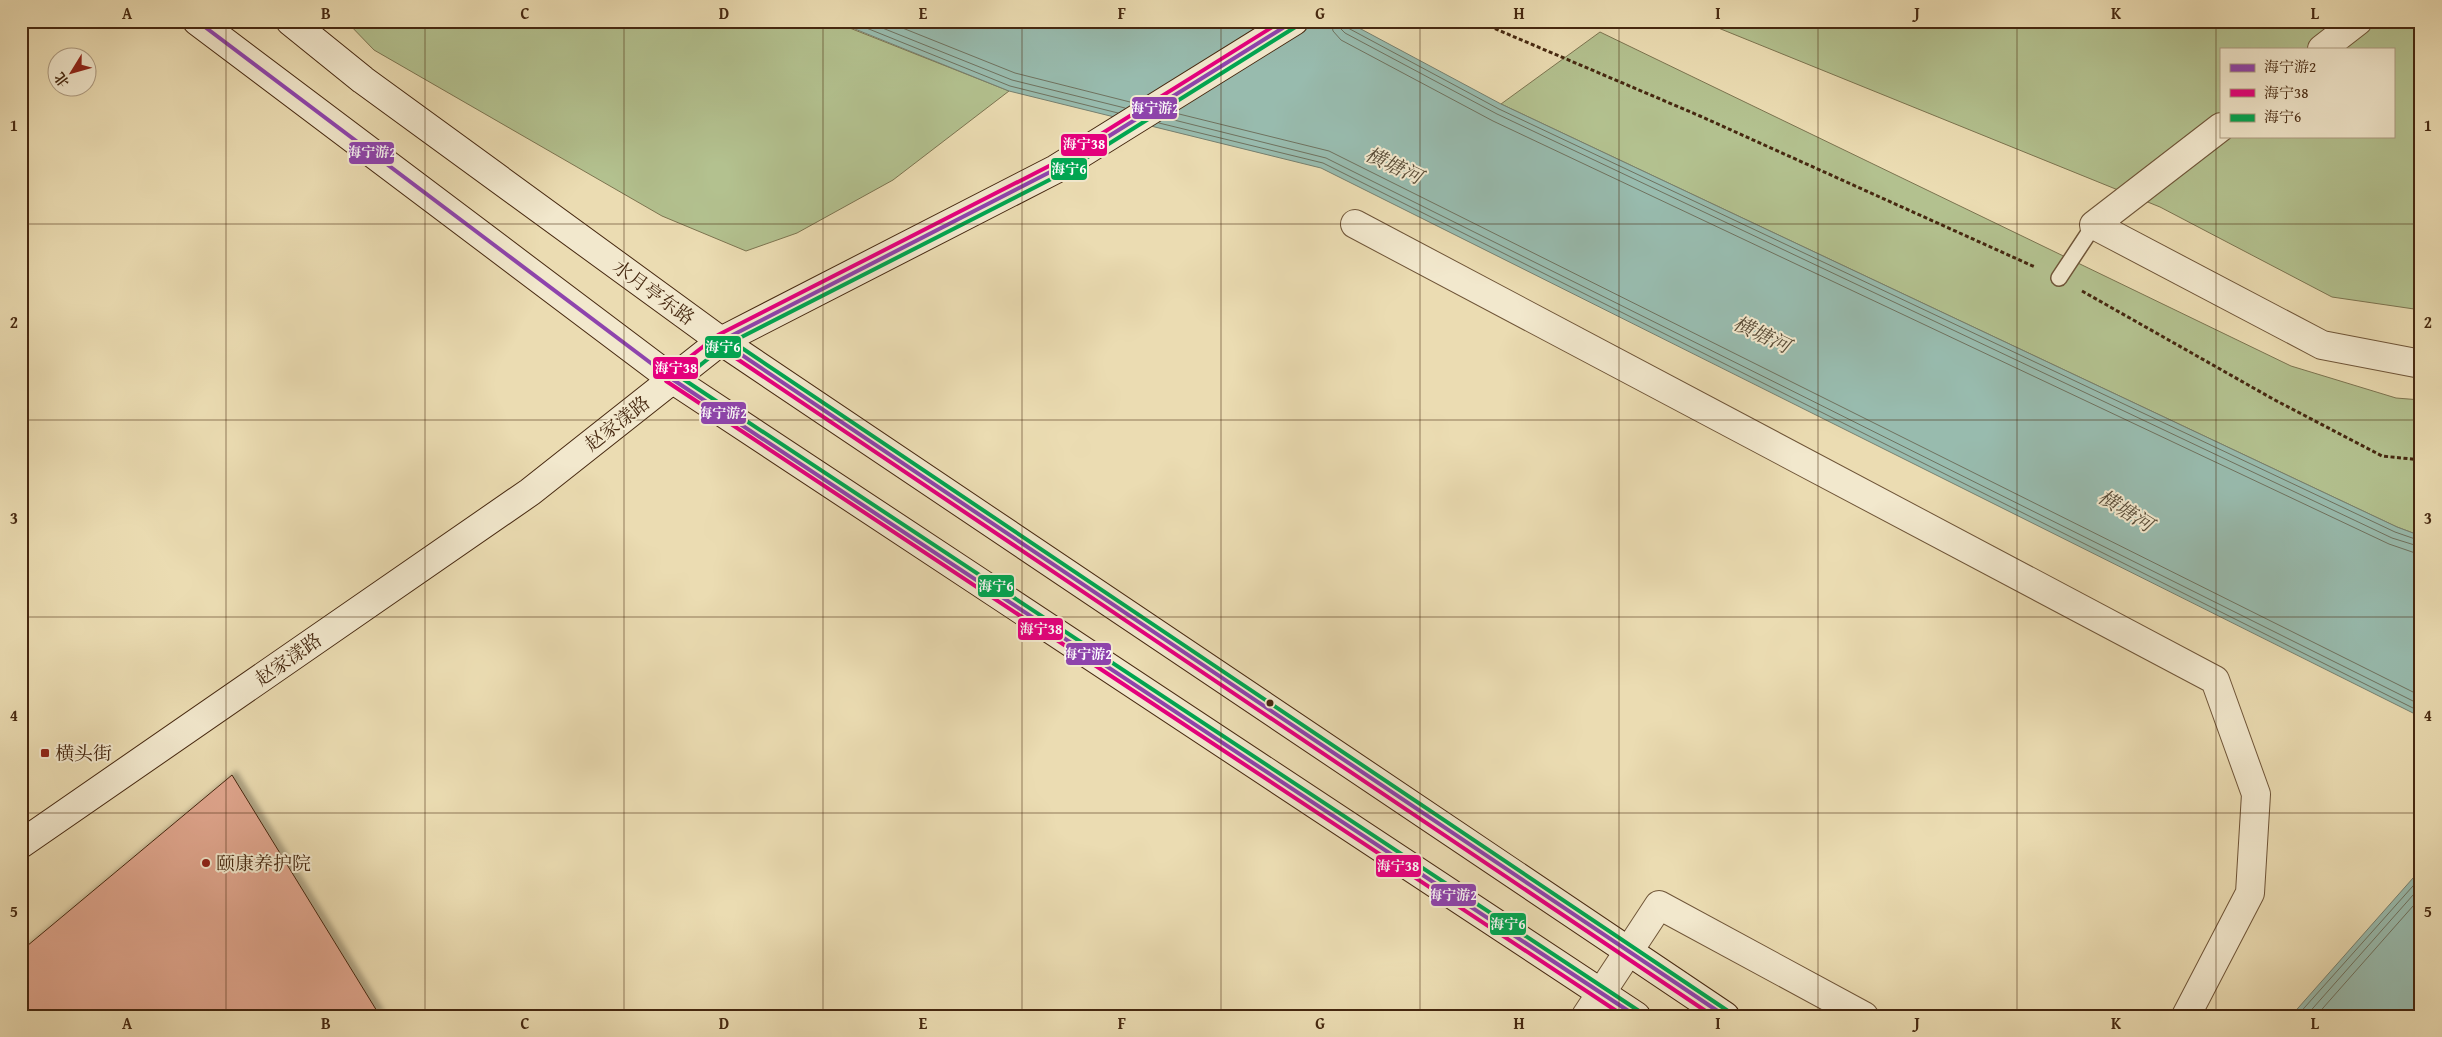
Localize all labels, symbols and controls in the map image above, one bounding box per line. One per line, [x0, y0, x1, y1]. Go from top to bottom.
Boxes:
text: A [122, 1, 133, 25]
text: B [321, 1, 331, 25]
text: C [520, 1, 530, 25]
text: D [719, 1, 729, 25]
text: E [919, 1, 928, 25]
text: F [1118, 1, 1126, 25]
text: G [1315, 1, 1325, 25]
text: H [1513, 1, 1525, 25]
text: I [1715, 1, 1721, 25]
text: J [1911, 1, 1920, 25]
text: K [2111, 1, 2122, 25]
text: L [2311, 1, 2320, 25]
north arrow [48, 48, 98, 98]
legend [2220, 48, 2394, 138]
text: 海宁游2 [2264, 56, 2316, 77]
text: 北 [49, 68, 74, 91]
text: 海宁38 [2264, 82, 2308, 103]
line badge: 海宁游2 [1131, 96, 1178, 120]
text: 海宁游2 [1130, 98, 1180, 118]
text: 海宁6 [2264, 106, 2301, 127]
text: 1 [10, 113, 18, 137]
text: 1 [2424, 113, 2432, 137]
line badge: 海宁38 [1060, 133, 1108, 157]
text: 海宁38 [1063, 134, 1105, 154]
water label: 横塘河 [1361, 139, 1430, 192]
line badge: 海宁游2 [348, 141, 395, 165]
text: 海宁游2 [347, 142, 397, 162]
line badge: 海宁6 [1050, 157, 1088, 181]
text: 海宁6 [1051, 159, 1087, 179]
street label: 水月亭东路 [607, 253, 701, 331]
water label: 横塘河 [1729, 308, 1798, 361]
text: 2 [10, 310, 18, 334]
text: 2 [2424, 310, 2432, 334]
line badge: 海宁6 [704, 335, 742, 359]
text: 海宁6 [705, 337, 741, 357]
line badge: 海宁38 [652, 356, 699, 380]
text: 海宁38 [655, 358, 697, 378]
street label: 赵家漾路 [578, 389, 656, 457]
line badge: 海宁游2 [700, 401, 747, 425]
text: 海宁游2 [698, 403, 748, 423]
water label: 横塘河 [2093, 482, 2162, 540]
text: 3 [10, 506, 18, 530]
text: 3 [2424, 506, 2432, 530]
line badge: 海宁6 [977, 574, 1015, 598]
text: 海宁6 [978, 576, 1014, 596]
line badge: 海宁38 [1017, 617, 1064, 641]
text: 海宁38 [1020, 619, 1062, 639]
street label: 赵家漾路 [249, 626, 327, 692]
line badge: 海宁游2 [1065, 642, 1112, 666]
text: 海宁游2 [1063, 644, 1113, 664]
unlabelled marker [1265, 698, 1275, 708]
text: 4 [10, 703, 18, 727]
text: 4 [2424, 703, 2432, 727]
place label: 横头街 [55, 739, 112, 767]
marker: 横头街 [39, 747, 51, 759]
place label: 颐康养护院 [216, 849, 311, 877]
line badge: 海宁38 [1375, 854, 1422, 878]
text: 海宁38 [1377, 856, 1419, 876]
marker: 颐康养护院 [200, 857, 212, 869]
line badge: 海宁游2 [1430, 883, 1477, 907]
text: 海宁游2 [1428, 885, 1478, 905]
text: 5 [10, 899, 18, 923]
text: 5 [2424, 899, 2432, 923]
line badge: 海宁6 [1489, 912, 1527, 936]
text: 海宁6 [1490, 914, 1526, 934]
text: A [122, 1011, 133, 1035]
text: B [321, 1011, 331, 1035]
text: C [520, 1011, 530, 1035]
text: D [719, 1011, 729, 1035]
text: E [919, 1011, 928, 1035]
text: F [1118, 1011, 1126, 1035]
text: G [1315, 1011, 1325, 1035]
text: H [1513, 1011, 1525, 1035]
text: I [1715, 1011, 1721, 1035]
text: J [1911, 1011, 1920, 1035]
text: K [2111, 1011, 2122, 1035]
text: L [2311, 1011, 2320, 1035]

